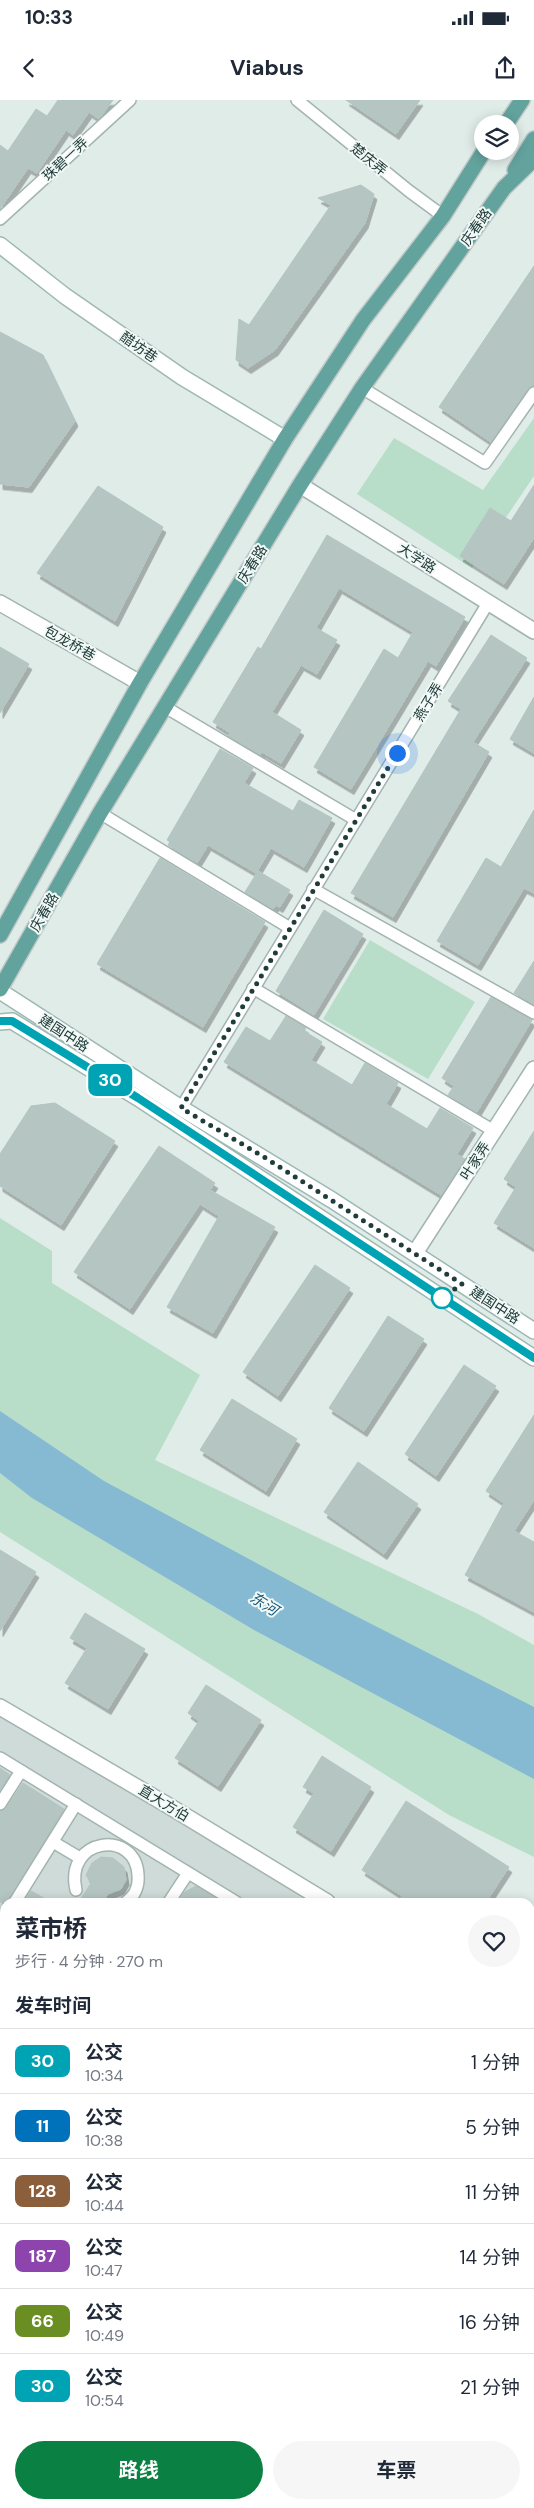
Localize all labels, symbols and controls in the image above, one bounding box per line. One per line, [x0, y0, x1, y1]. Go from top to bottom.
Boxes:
text: 10:33 [25, 5, 73, 30]
text: Viabus [230, 53, 304, 82]
icon: back [15, 54, 43, 82]
icon: share [491, 54, 519, 82]
map controls [474, 115, 519, 160]
button: layers [474, 115, 519, 160]
street label: 珠碧一弄 [38, 133, 92, 185]
street label: 楚庆弄 [347, 139, 391, 179]
street label: 庆春路 [457, 205, 495, 249]
street label: 醋坊巷 [117, 328, 161, 366]
street label: 大学路 [394, 539, 440, 577]
street label: 庆春路 [233, 541, 271, 587]
street label: 包龙桥巷 [41, 622, 99, 664]
street label: 燕子弄 [409, 679, 447, 725]
your location [385, 741, 410, 766]
street label: 庆春路 [26, 889, 62, 935]
street label: 建国中路 [36, 1010, 92, 1056]
line badge: 30 [88, 1064, 132, 1096]
text: 30 [98, 1068, 122, 1092]
street label: 叶家弄 [456, 1138, 494, 1184]
street label: 建国中路 [467, 1282, 523, 1328]
unlabelled marker [431, 1287, 453, 1309]
water label: 东河 [246, 1588, 285, 1622]
street label: 直大方伯 [135, 1781, 193, 1825]
text: 菜市桥 [15, 1913, 87, 1944]
button: heart [468, 1915, 520, 1967]
text: 步行 · 4 分钟 · 270 m [15, 1951, 163, 1972]
text: 发车时间 [15, 1993, 91, 2018]
text: 公交 [85, 2040, 123, 2065]
text: 30 [31, 2049, 54, 2073]
text: 1 分钟 [471, 2050, 520, 2075]
text: 10:34 [85, 2065, 123, 2086]
text: 公交 [85, 2105, 123, 2130]
text: 11 [36, 2114, 49, 2138]
text: 5 分钟 [465, 2115, 520, 2140]
text: 10:38 [85, 2130, 123, 2151]
text: 公交 [85, 2170, 123, 2195]
text: 128 [28, 2179, 57, 2203]
text: 11 分钟 [465, 2180, 520, 2205]
text: 10:44 [85, 2195, 124, 2216]
text: 公交 [85, 2235, 123, 2260]
text: 187 [29, 2244, 56, 2268]
text: 14 分钟 [459, 2245, 520, 2270]
text: 10:47 [85, 2260, 122, 2281]
text: 公交 [85, 2300, 123, 2325]
text: 66 [31, 2309, 54, 2333]
text: 16 分钟 [459, 2310, 520, 2335]
text: 10:49 [85, 2325, 124, 2346]
text: 公交 [85, 2365, 123, 2390]
text: 30 [31, 2374, 54, 2398]
text: 21 分钟 [460, 2375, 520, 2400]
text: 10:54 [85, 2390, 124, 2411]
button: 路线 [15, 2441, 263, 2499]
button: 车票 [273, 2441, 520, 2499]

